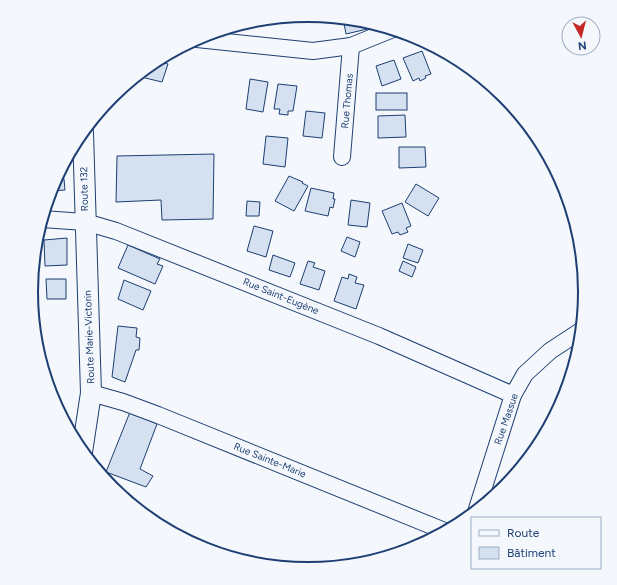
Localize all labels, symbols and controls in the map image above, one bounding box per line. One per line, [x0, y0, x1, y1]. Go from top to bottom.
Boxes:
north arrow [561, 16, 601, 56]
text: N [577, 38, 587, 52]
street label: Rue Thomas [338, 73, 356, 129]
street label: Route 132 [77, 167, 91, 211]
street label: Rue Saint-Eugène [241, 275, 321, 317]
street label: Route Marie-Victorin [81, 290, 97, 384]
street label: Rue Massue [491, 391, 521, 446]
street label: Rue Sainte-Marie [232, 440, 309, 481]
legend [471, 517, 601, 569]
text: Route [507, 526, 540, 540]
text: Bâtiment [507, 546, 556, 560]

